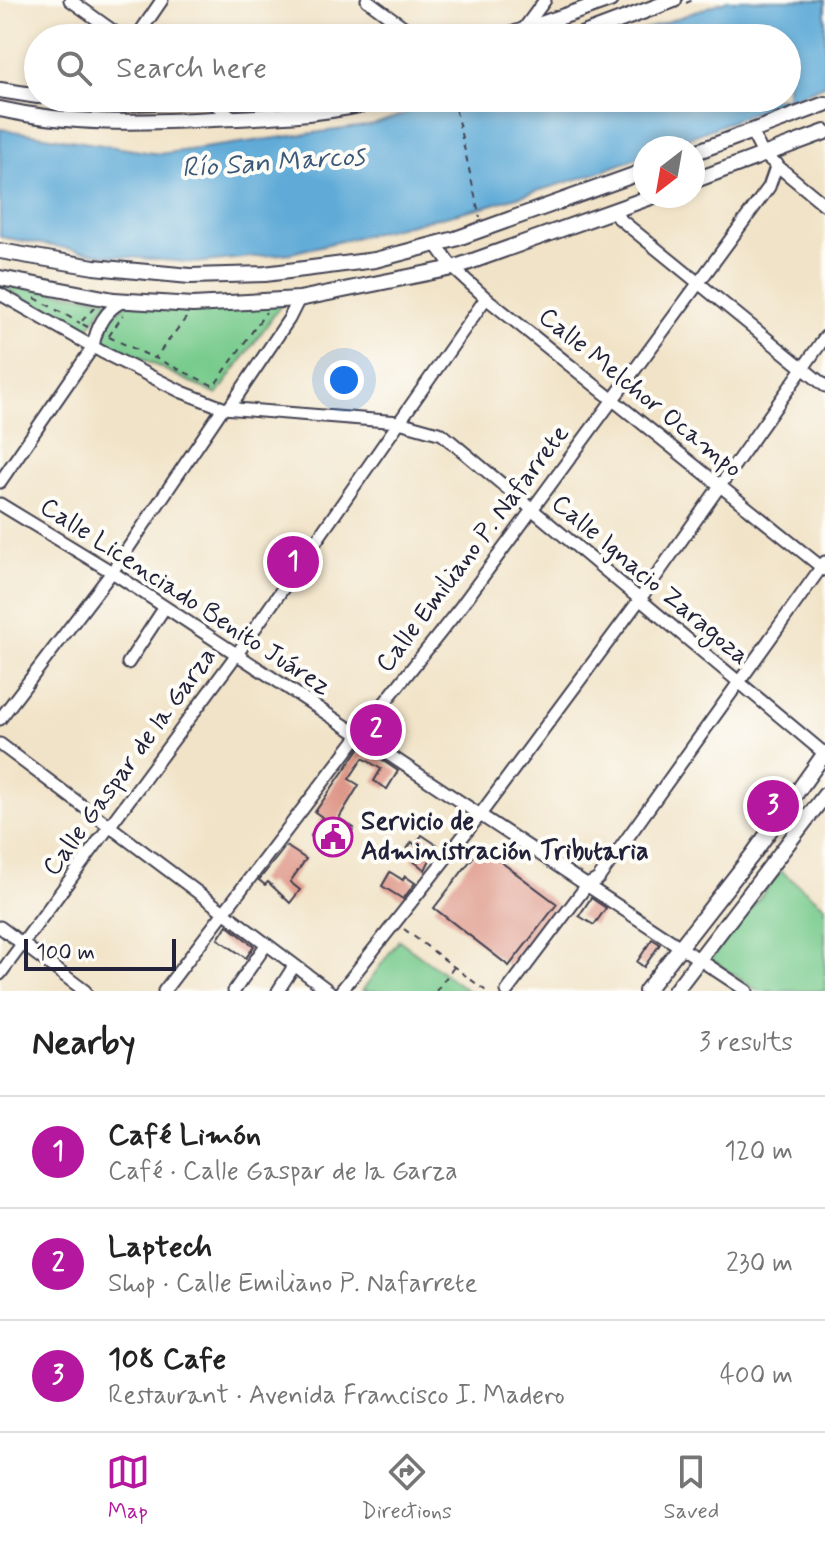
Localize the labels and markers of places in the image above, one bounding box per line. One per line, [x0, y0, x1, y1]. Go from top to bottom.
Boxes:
pin: 1 [267, 532, 319, 592]
pin: 2 [350, 700, 402, 760]
pin: 3 [747, 776, 799, 836]
place label: Servicio de Administración Tributaria [361, 805, 649, 869]
public building icon: Servicio de Administración Tributaria [312, 816, 354, 858]

